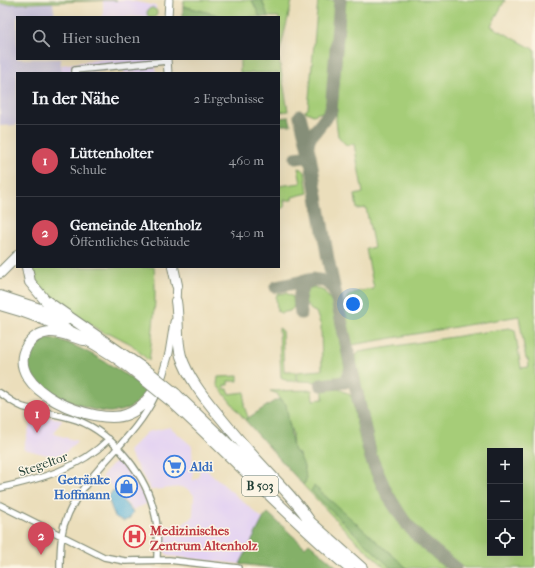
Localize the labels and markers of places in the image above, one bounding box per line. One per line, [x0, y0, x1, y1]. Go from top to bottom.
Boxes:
pin: 1 [24, 400, 50, 433]
supermarket icon: Aldi [161, 453, 187, 479]
place label: Aldi [189, 459, 213, 474]
place label: Getränke Hoffmann [54, 472, 111, 502]
shop icon: Getränke Hoffmann [113, 473, 139, 499]
pin: 2 [28, 522, 54, 555]
place label: Medizinisches Zentrum Altenholz [149, 523, 258, 553]
hospital icon: Medizinisches Zentrum Altenholz [121, 524, 147, 550]

